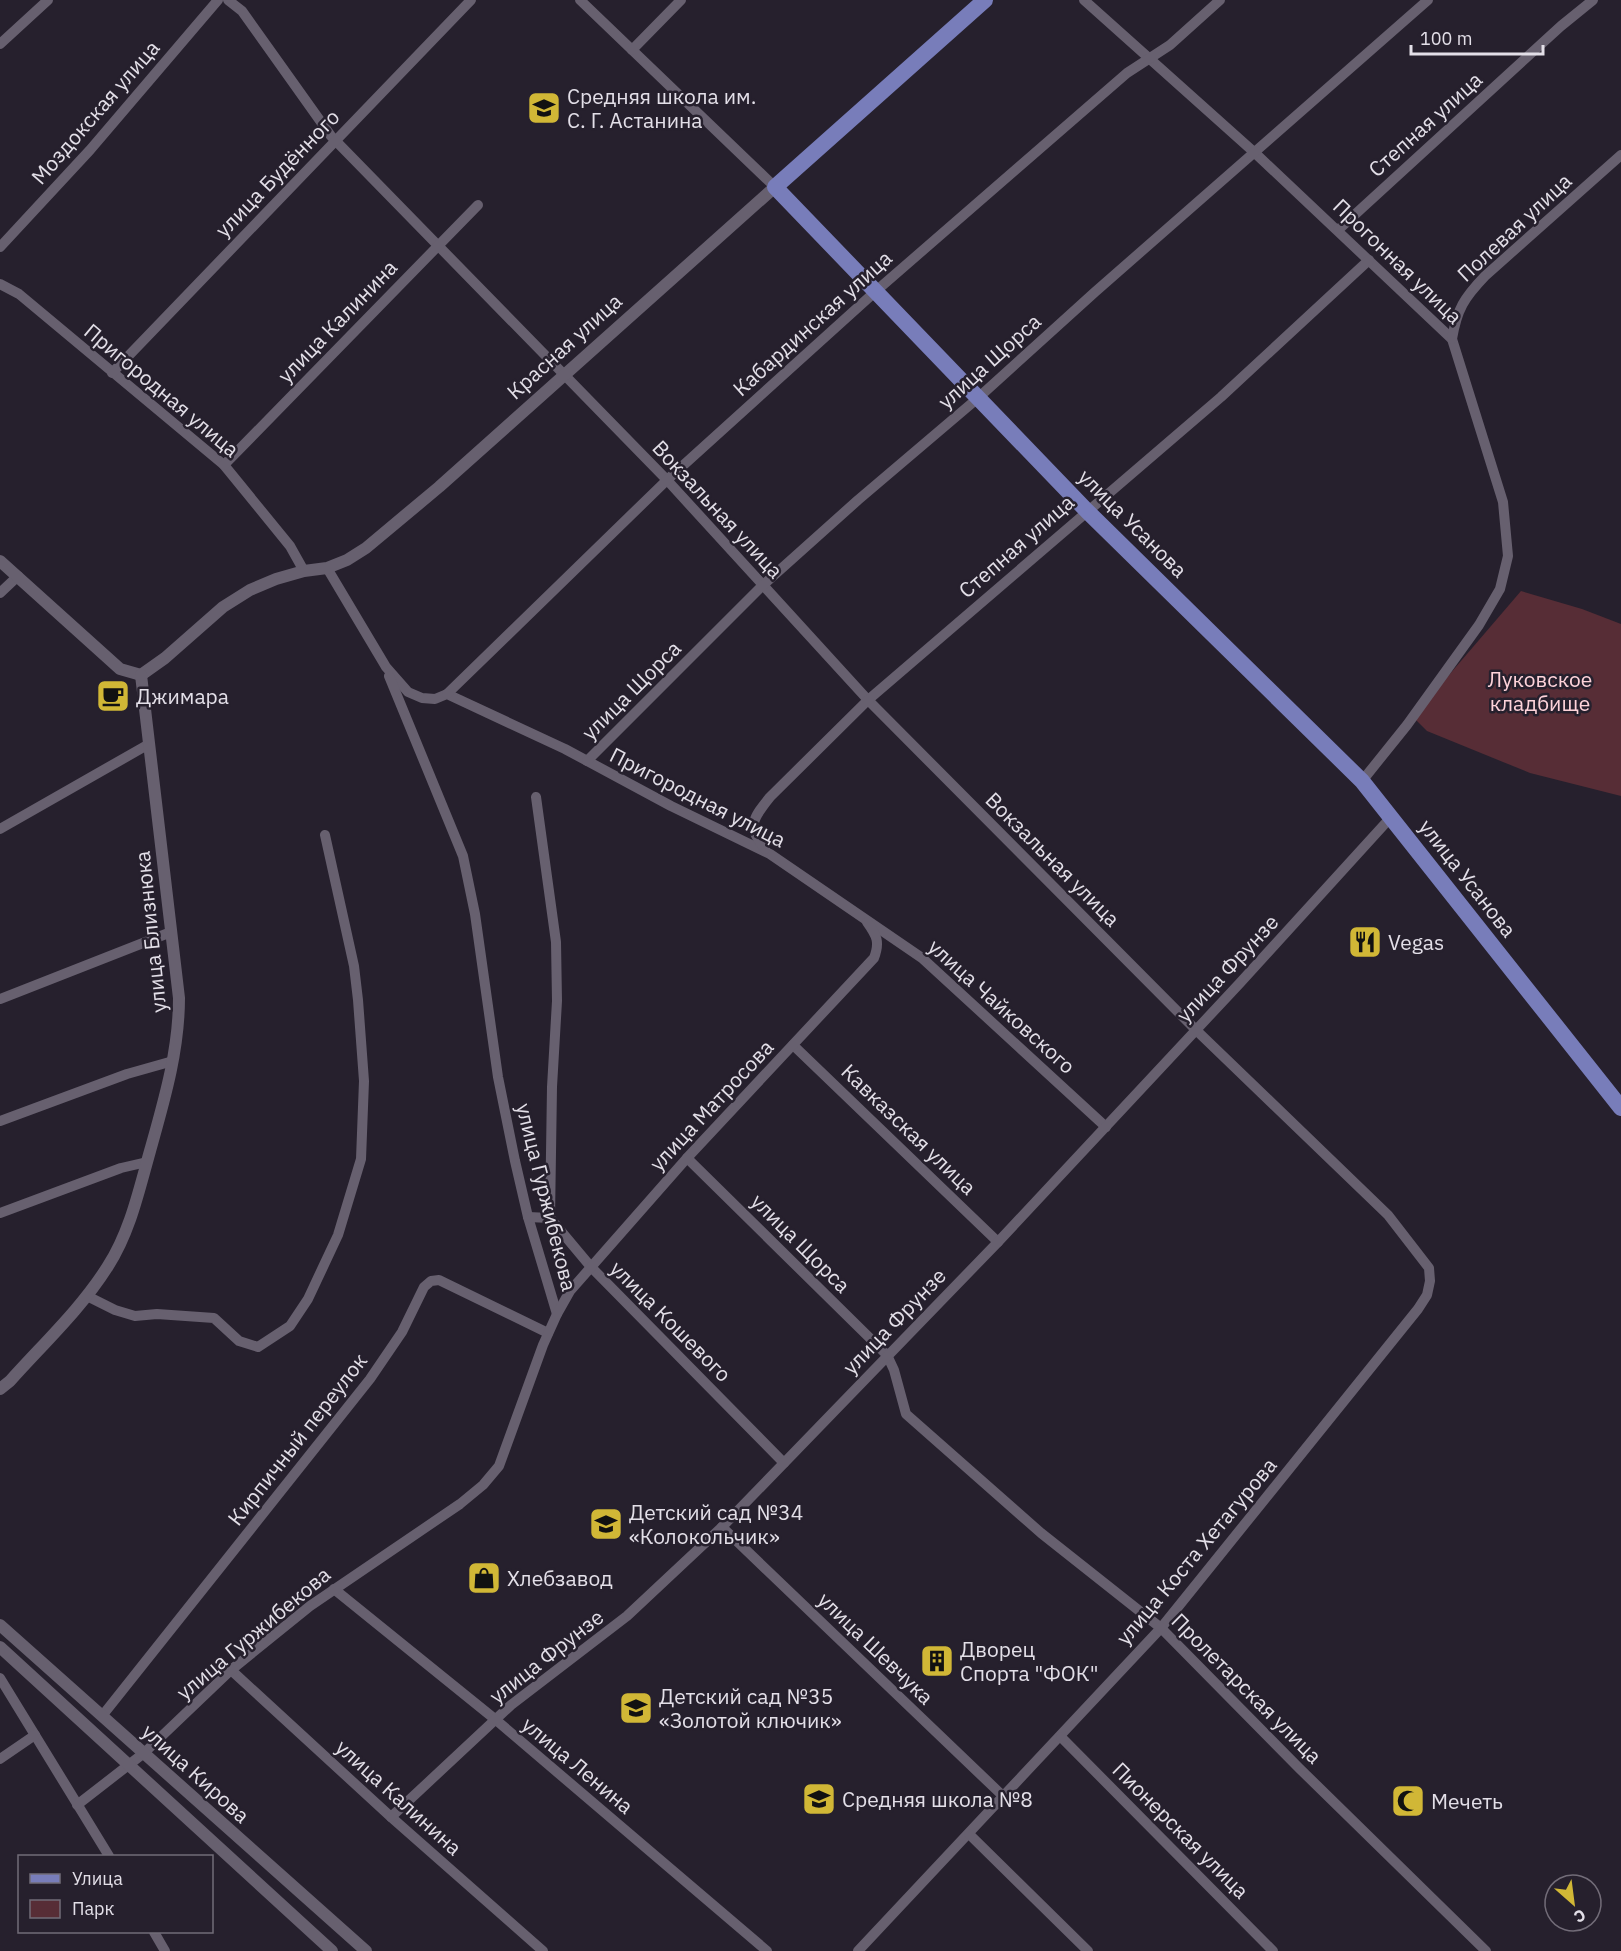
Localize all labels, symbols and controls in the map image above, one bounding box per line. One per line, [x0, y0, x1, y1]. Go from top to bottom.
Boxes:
scale bar [1411, 18, 1543, 56]
text: 100 m [1420, 27, 1472, 50]
street label: Моздокская улица [25, 34, 165, 190]
street label: Степная улица [1362, 65, 1488, 183]
place label: Средняя школа им. C. Г. Астанина [567, 82, 756, 134]
school or university icon: Средняя школа им. C. Г. Астанина [526, 90, 562, 126]
street label: улица Будённого [209, 103, 345, 243]
street label: Полевая улица [1451, 167, 1577, 287]
street label: Прогонная улица [1327, 192, 1469, 330]
street label: Кабардинская улица [726, 244, 898, 402]
street label: улица Калинина [271, 253, 403, 389]
street label: Красная улица [500, 287, 628, 405]
street label: улица Щорса [931, 307, 1047, 415]
street label: Пригородная улица [79, 317, 245, 463]
street label: Вокзальная улица [647, 434, 789, 584]
street label: улица Усанова [1073, 463, 1193, 583]
street label: Степная улица [952, 488, 1080, 604]
street label: улица Щорса [575, 634, 687, 746]
park label: Луковское кладбище [1488, 665, 1592, 717]
cafe icon: Джимара [95, 678, 131, 714]
place label: Джимара [136, 682, 229, 710]
street label: Пригородная улица [605, 741, 791, 853]
street label: Вокзальная улица [980, 786, 1126, 932]
street label: улица Усанова [1413, 813, 1523, 943]
street label: улица Близнюка [128, 850, 172, 1014]
street label: улица Фрунзе [1170, 908, 1284, 1028]
restaurant icon: Vegas [1347, 924, 1383, 960]
place label: Vegas [1388, 928, 1444, 956]
street label: улица Чайковского [922, 932, 1082, 1080]
street label: улица Матросова [643, 1033, 779, 1177]
street label: Кавказская улица [836, 1057, 982, 1201]
street label: улица Гуржибекова [510, 1100, 584, 1294]
street label: улица Щорса [745, 1187, 857, 1299]
street label: улица Кошевого [604, 1254, 738, 1388]
street label: улица Фрунзе [836, 1262, 952, 1380]
street label: Кирпичный переулок [221, 1347, 373, 1531]
street label: улица Коста Хетагурова [1109, 1452, 1283, 1650]
place label: Детский сад №34 «Колокольчик» [629, 1498, 803, 1550]
school or university icon: Детский сад №34 «Колокольчик» [588, 1506, 624, 1542]
street label: улица Гуржибекова [170, 1560, 336, 1706]
shop icon: Хлебзавод [466, 1560, 502, 1596]
place label: Хлебзавод [507, 1564, 613, 1592]
street label: улица Шевчука [812, 1586, 940, 1710]
street label: улица Фрунзе [483, 1603, 609, 1709]
street label: Пролетарская улица [1166, 1607, 1328, 1769]
place label: Дворец Спорта "ФОК" [960, 1635, 1099, 1687]
building icon: Дворец Спорта "ФОК" [919, 1643, 955, 1679]
place label: Детский сад №35 «Золотой ключик» [659, 1682, 842, 1734]
school or university icon: Детский сад №35 «Золотой ключик» [618, 1690, 654, 1726]
street label: улица Ленина [516, 1710, 640, 1820]
street label: улица Кирова [136, 1717, 256, 1829]
street label: улица Калинина [330, 1733, 468, 1861]
street label: Пионерская улица [1107, 1756, 1255, 1904]
school or university icon: Средняя школа №8 [801, 1781, 837, 1817]
mosque icon: Мечеть [1390, 1783, 1426, 1819]
place label: Средняя школа №8 [842, 1785, 1033, 1813]
place label: Мечеть [1431, 1787, 1503, 1815]
legend [18, 1855, 213, 1933]
text: Улица [72, 1867, 123, 1890]
north arrow [1543, 1873, 1603, 1933]
text: Парк [72, 1897, 115, 1920]
text: С [1571, 1905, 1589, 1928]

